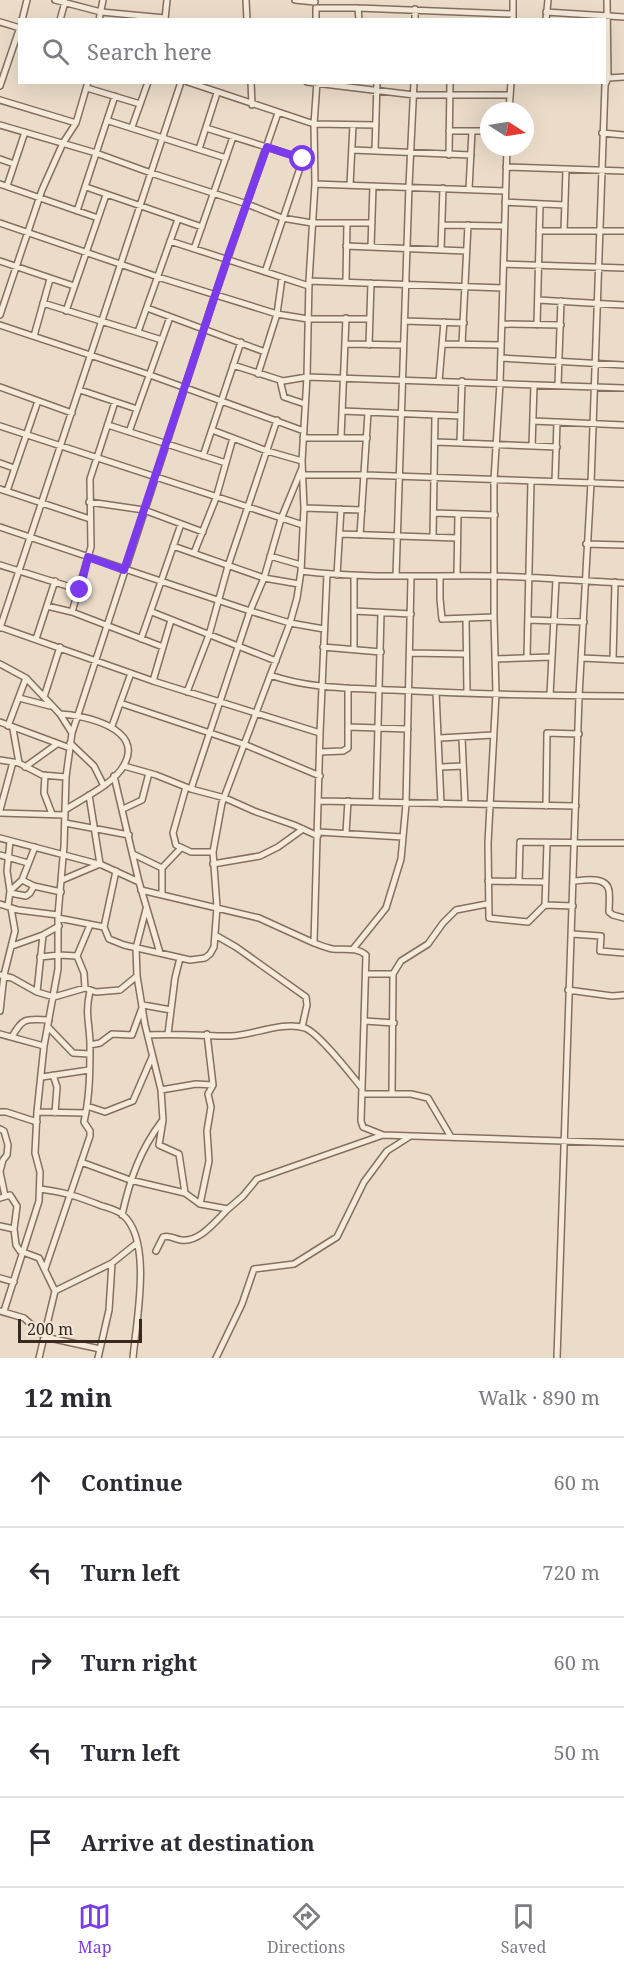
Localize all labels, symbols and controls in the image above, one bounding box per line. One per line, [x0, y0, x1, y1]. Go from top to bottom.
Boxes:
search box [18, 18, 606, 84]
icon: search [39, 35, 72, 68]
text: Search here [87, 36, 212, 66]
north arrow [480, 102, 534, 156]
route start [289, 145, 315, 171]
route end [66, 576, 92, 602]
scale bar [18, 1316, 142, 1344]
text: 200 m [27, 1318, 73, 1340]
text: 12 min [24, 1379, 112, 1415]
text: Walk · 890 m [478, 1384, 600, 1411]
icon: ahead [24, 1466, 57, 1499]
text: Continue [81, 1467, 183, 1497]
text: 60 m [554, 1469, 600, 1496]
icon: left [24, 1556, 57, 1589]
text: Turn left [81, 1557, 180, 1587]
text: 720 m [542, 1559, 600, 1586]
icon: right [24, 1646, 57, 1679]
text: Turn right [81, 1647, 197, 1677]
text: 60 m [554, 1649, 600, 1676]
icon: left [24, 1736, 57, 1769]
text: Turn left [81, 1737, 180, 1767]
text: 50 m [554, 1739, 600, 1766]
icon: arrive [24, 1826, 57, 1859]
text: Arrive at destination [81, 1827, 315, 1857]
tab: Map [78, 1900, 112, 1958]
tab: Directions [267, 1900, 345, 1958]
tab: Saved [501, 1900, 546, 1958]

